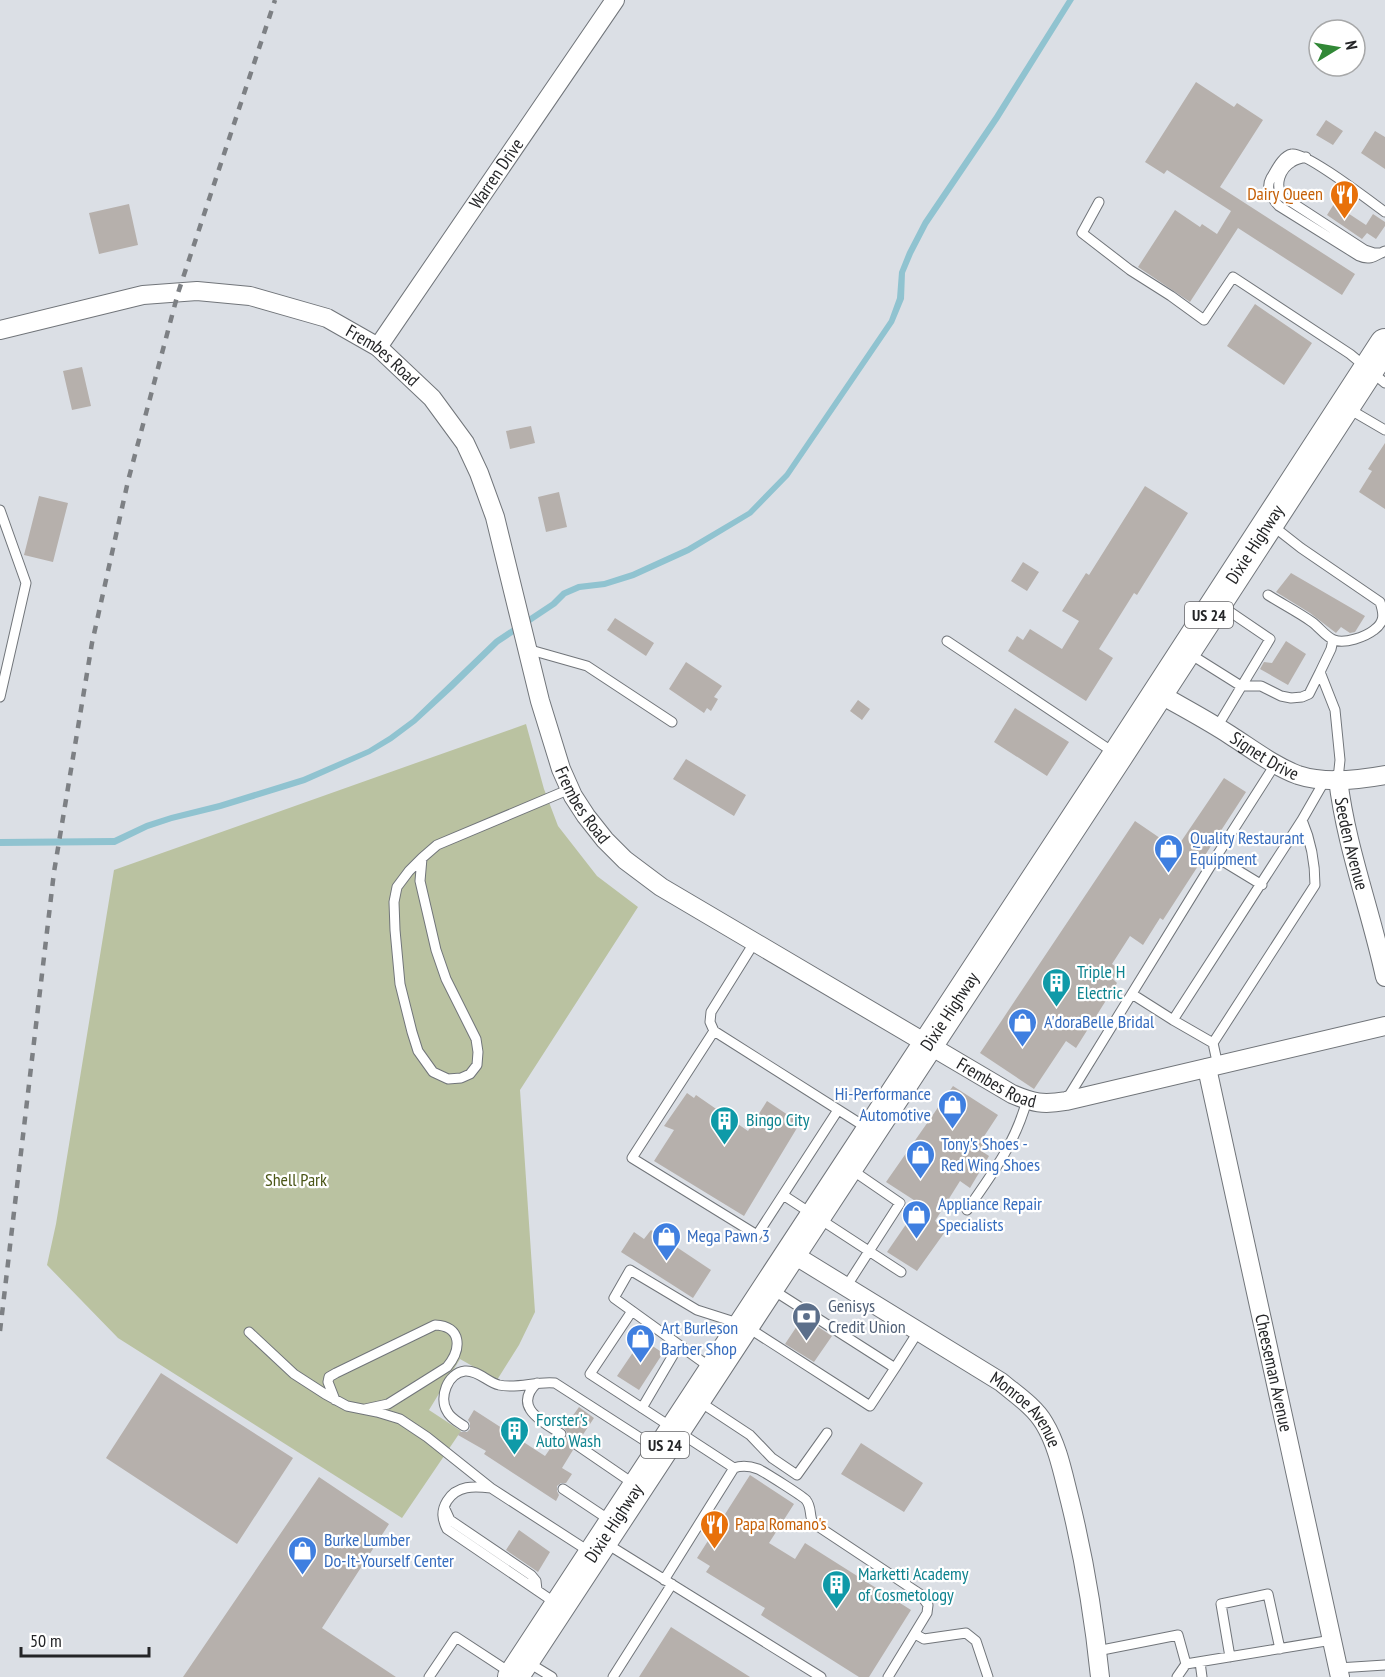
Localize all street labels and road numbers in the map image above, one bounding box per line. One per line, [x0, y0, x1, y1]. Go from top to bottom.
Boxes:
street label: Warren Drive [464, 134, 528, 213]
street label: Frembes Road [342, 319, 424, 391]
street label: Dixie Highway [1220, 500, 1289, 588]
road number: US 24 [1185, 602, 1233, 628]
street label: Signet Drive [1226, 726, 1302, 785]
street label: Frembes Road [550, 763, 615, 848]
street label: Seeden Avenue [1330, 796, 1374, 892]
street label: Dixie Highway [915, 967, 984, 1055]
street label: Frembes Road [953, 1052, 1039, 1113]
street label: Cheeseman Avenue [1250, 1312, 1298, 1434]
street label: Monroe Avenue [986, 1366, 1066, 1450]
road number: US 24 [641, 1432, 689, 1458]
street label: Dixie Highway [579, 1479, 648, 1567]

